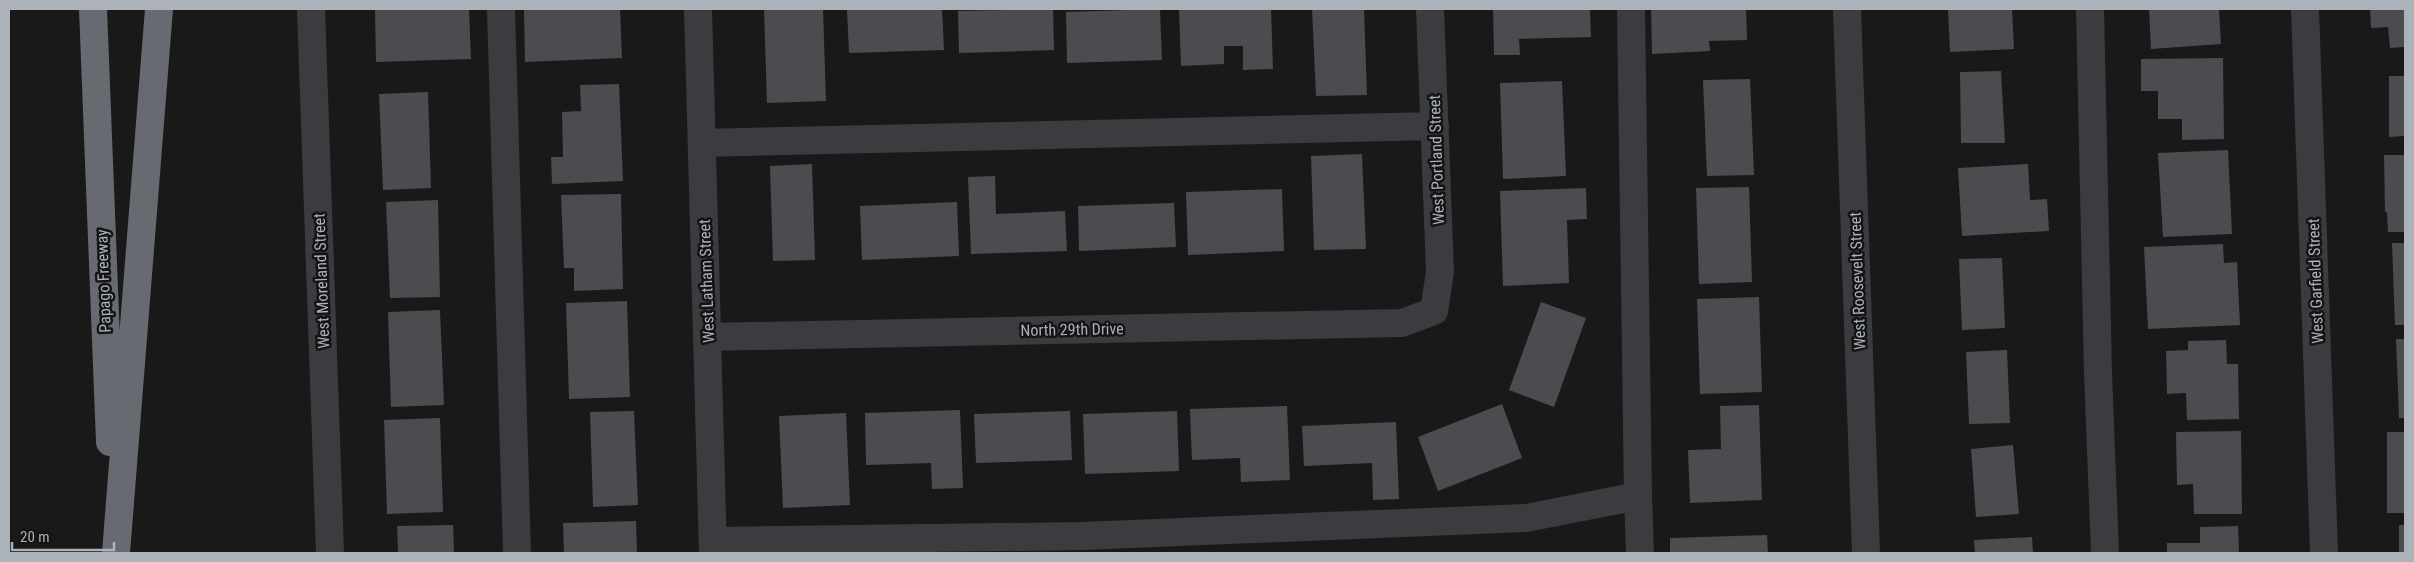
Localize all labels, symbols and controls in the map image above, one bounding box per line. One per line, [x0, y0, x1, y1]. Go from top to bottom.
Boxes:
street label: West Portland Street [1425, 94, 1448, 225]
street label: West Roosevelt Street [1846, 211, 1869, 350]
street label: West Moreland Street [310, 213, 333, 349]
street label: West Garfield Street [2304, 218, 2327, 344]
street label: West Latham Street [695, 219, 718, 343]
street label: Papago Freeway [92, 229, 115, 333]
street label: North 29th Drive [1020, 319, 1124, 340]
scale bar [12, 520, 115, 552]
text: 20 m [20, 528, 50, 546]

